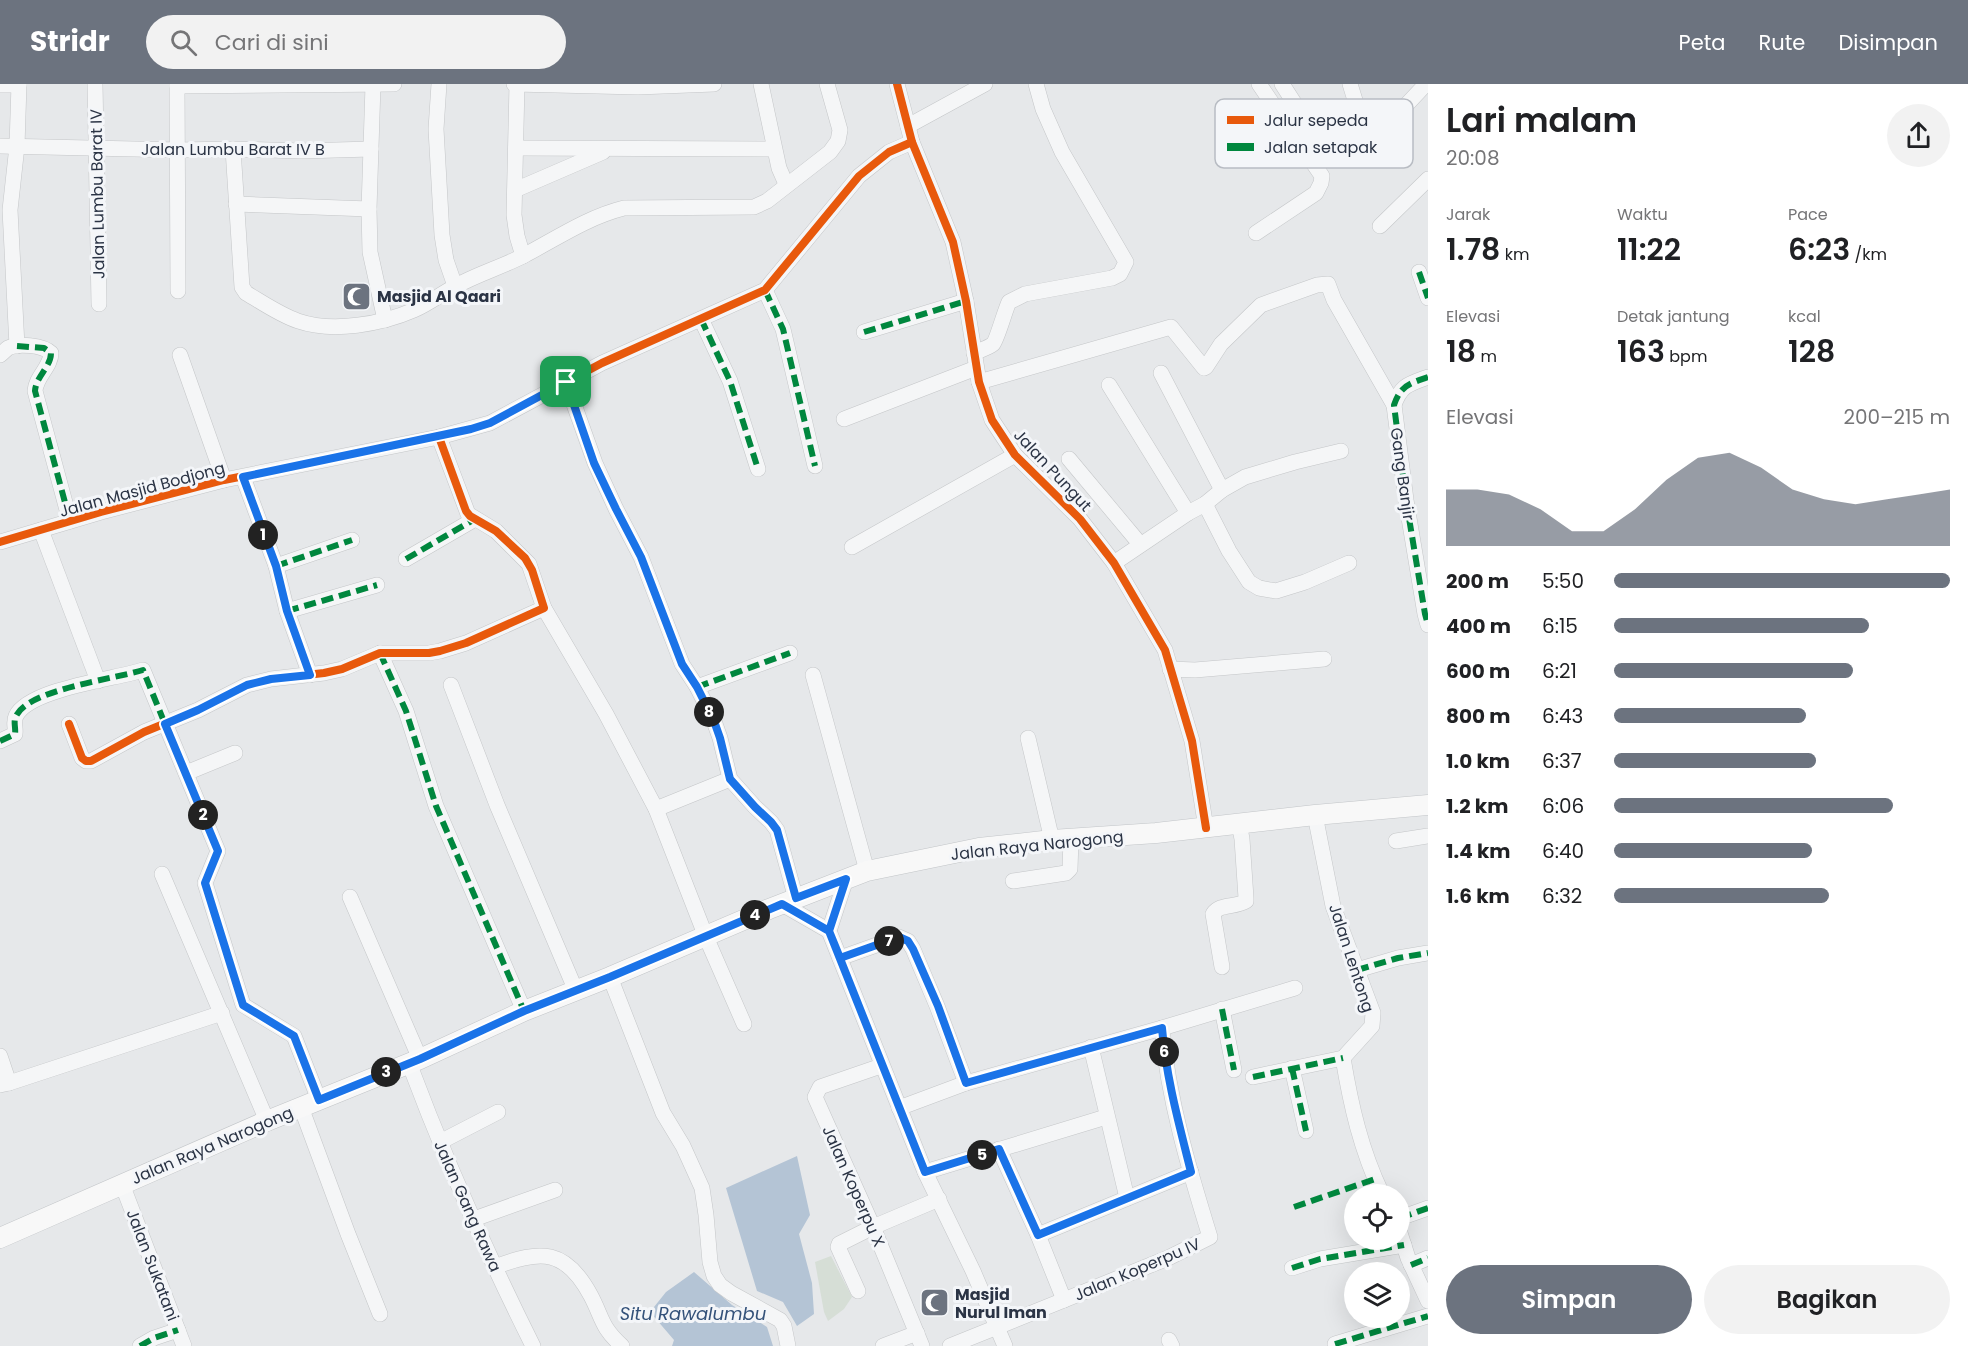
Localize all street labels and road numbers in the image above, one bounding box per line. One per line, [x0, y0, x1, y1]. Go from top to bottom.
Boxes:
street label: Jalan Lumbu Barat IV [85, 109, 110, 279]
street label: Jalan Lumbu Barat IV B [141, 138, 325, 161]
street label: Jalan Pungut [1008, 424, 1097, 517]
street label: Gang Banjir [1385, 426, 1420, 522]
street label: Jalan Masjid Bodjong [57, 456, 228, 523]
street label: Jalan Raya Narogong [950, 825, 1125, 866]
street label: Jalan Lentong [1323, 901, 1380, 1015]
street label: Jalan Raya Narogong [128, 1101, 297, 1190]
street label: Jalan Koperpu X [817, 1122, 891, 1250]
street label: Jalan Gang Rawa [428, 1137, 507, 1276]
street label: Jalan Sukatani [121, 1206, 184, 1324]
street label: Jalan Koperpu IV [1070, 1232, 1204, 1306]

